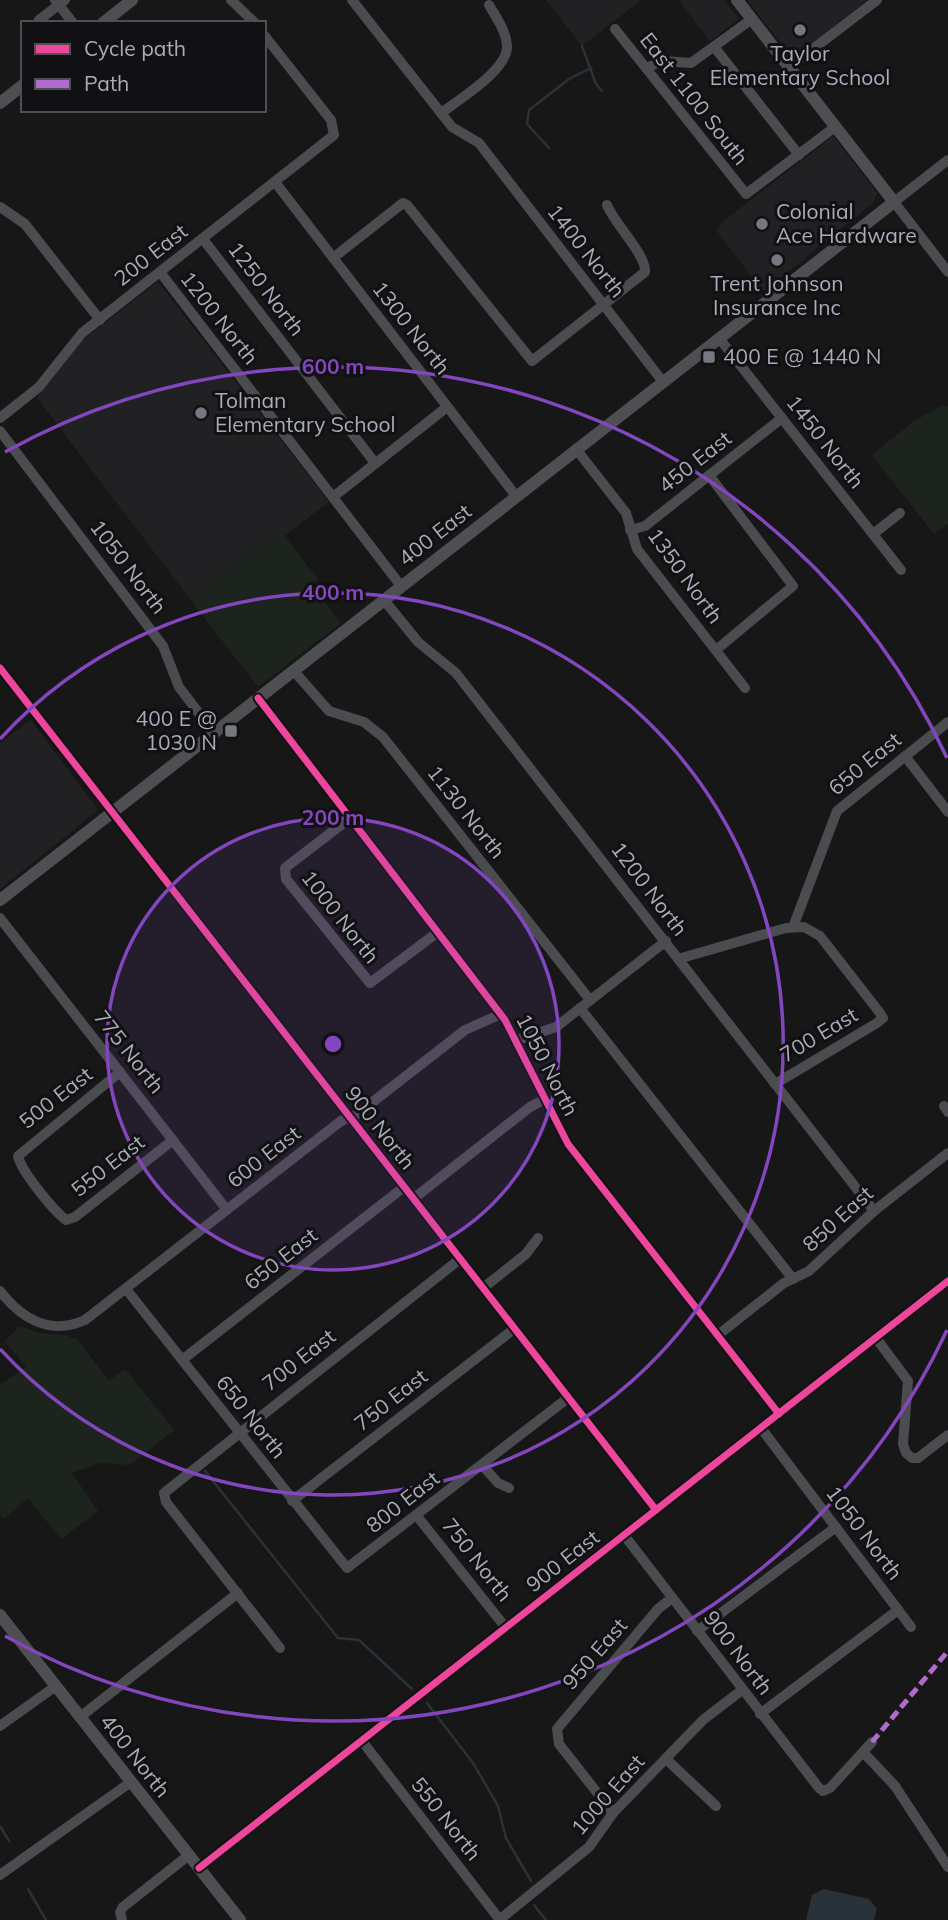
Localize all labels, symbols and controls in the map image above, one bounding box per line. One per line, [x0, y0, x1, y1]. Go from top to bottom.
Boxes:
legend [21, 21, 266, 112]
marker: Taylor Elementary School [792, 22, 808, 38]
street label: East 1100 South [635, 27, 754, 170]
text: Cycle path [84, 35, 186, 61]
place label: Taylor Elementary School [710, 40, 890, 90]
text: Path [84, 70, 129, 96]
street label: 1400 North [542, 198, 631, 302]
place label: Colonial Ace Hardware [776, 198, 917, 248]
marker: Colonial Ace Hardware [754, 216, 770, 232]
street label: 200 East [109, 218, 192, 291]
street label: 1250 North [223, 236, 311, 341]
marker: Trent Johnson Insurance Inc [769, 252, 785, 268]
street label: 1200 North [175, 265, 264, 369]
place label: Trent Johnson Insurance Inc [710, 270, 844, 320]
street label: 1300 North [367, 275, 456, 379]
place label: 400 E @ 1440 N [723, 343, 882, 369]
marker: 400 E @ 1440 N [701, 349, 717, 365]
text: 600 m [302, 353, 364, 379]
place label: Tolman Elementary School [215, 387, 396, 437]
street label: 1450 North [781, 389, 870, 493]
marker: Tolman Elementary School [193, 405, 209, 421]
street label: 450 East [653, 425, 736, 498]
street label: 400 East [393, 498, 476, 571]
street label: 1050 North [85, 514, 173, 619]
street label: 1350 North [643, 523, 729, 628]
text: 400 m [302, 579, 364, 605]
place label: 400 E @ 1030 N [136, 705, 217, 755]
marker: 400 E @ 1030 N [223, 723, 239, 739]
street label: 650 East [823, 726, 906, 800]
street label: 1130 North [422, 759, 511, 863]
text: 200 m [302, 804, 364, 830]
street label: 1200 North [606, 836, 694, 941]
street label: 1000 North [296, 864, 385, 968]
street label: 700 East [775, 1001, 862, 1067]
street label: 775 North [89, 1004, 170, 1098]
street label: 1050 North [511, 1009, 585, 1120]
centre of rings [321, 1032, 345, 1056]
street label: 500 East [14, 1061, 97, 1134]
street label: 900 North [340, 1080, 421, 1174]
street label: 600 East [222, 1120, 305, 1193]
street label: 550 East [66, 1129, 149, 1202]
street label: 850 East [797, 1180, 878, 1257]
street label: 650 East [239, 1222, 322, 1295]
street label: 700 East [257, 1323, 340, 1396]
street label: 750 East [349, 1363, 432, 1436]
street label: 650 North [211, 1369, 292, 1463]
street label: 800 East [361, 1465, 444, 1538]
street label: 1050 North [821, 1480, 909, 1585]
street label: 750 North [437, 1512, 518, 1606]
street label: 900 East [521, 1524, 604, 1597]
street label: 900 North [699, 1605, 779, 1700]
street label: 950 East [556, 1612, 632, 1694]
street label: 400 North [95, 1708, 176, 1802]
street label: 1000 East [565, 1749, 649, 1840]
street label: 550 North [406, 1771, 487, 1865]

